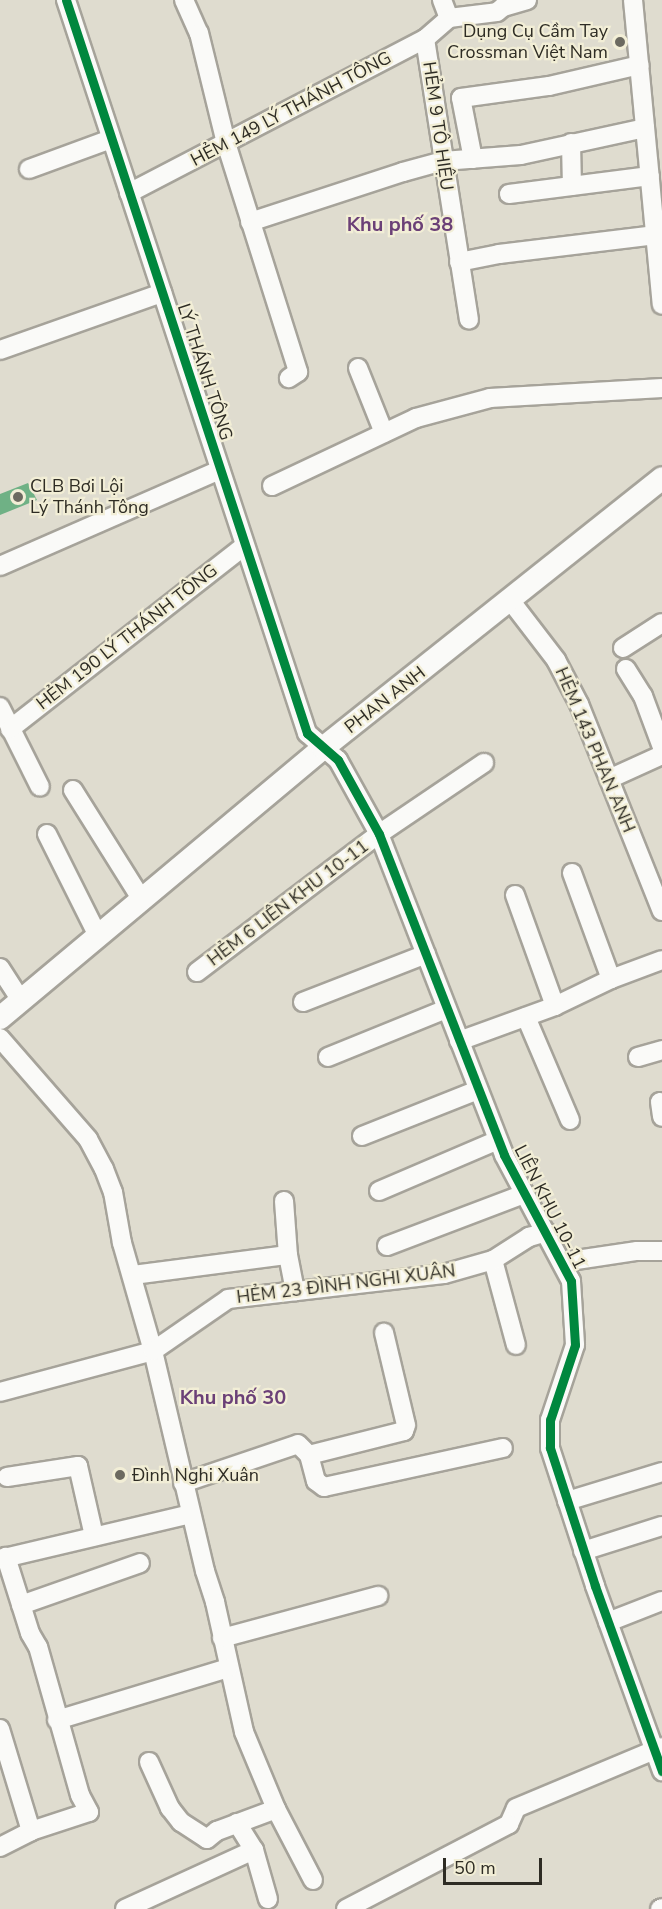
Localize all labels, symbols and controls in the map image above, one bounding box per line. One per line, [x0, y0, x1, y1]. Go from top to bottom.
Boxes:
place label: Dụng Cụ Cầm Tay Crossman Việt Nam [447, 21, 608, 63]
marker: Dụng Cụ Cầm Tay Crossman Việt Nam [613, 35, 627, 49]
street label: HẺM 149 LÝ THÁNH TÔNG [187, 47, 395, 171]
street label: HẺM 9 TÔ HIỆU [418, 60, 458, 192]
district label: Khu phố 38 [347, 212, 453, 236]
street label: LÝ THÁNH TÔNG [173, 301, 237, 443]
place label: CLB Bơi Lội Lý Thánh Tông [30, 476, 149, 518]
marker: CLB Bơi Lội Lý Thánh Tông [11, 490, 25, 504]
street label: HẺM 190 LÝ THÁNH TÔNG [32, 560, 222, 714]
street label: PHAN ANH [340, 662, 430, 738]
street label: HẺM 143 PHAN ANH [550, 664, 640, 836]
street label: HẺM 6 LIÊN KHU 10-11 [203, 835, 373, 971]
street label: LIÊN KHU 10-11 [509, 1141, 591, 1273]
street label: HẺM 23 ĐÌNH NGHI XUÂN [235, 1260, 457, 1308]
district label: Khu phố 30 [180, 1385, 286, 1409]
place label: Đình Nghi Xuân [132, 1464, 259, 1486]
marker: Đình Nghi Xuân [113, 1468, 127, 1482]
scale bar [446, 1846, 545, 1884]
text: 50 m [454, 1856, 496, 1880]

